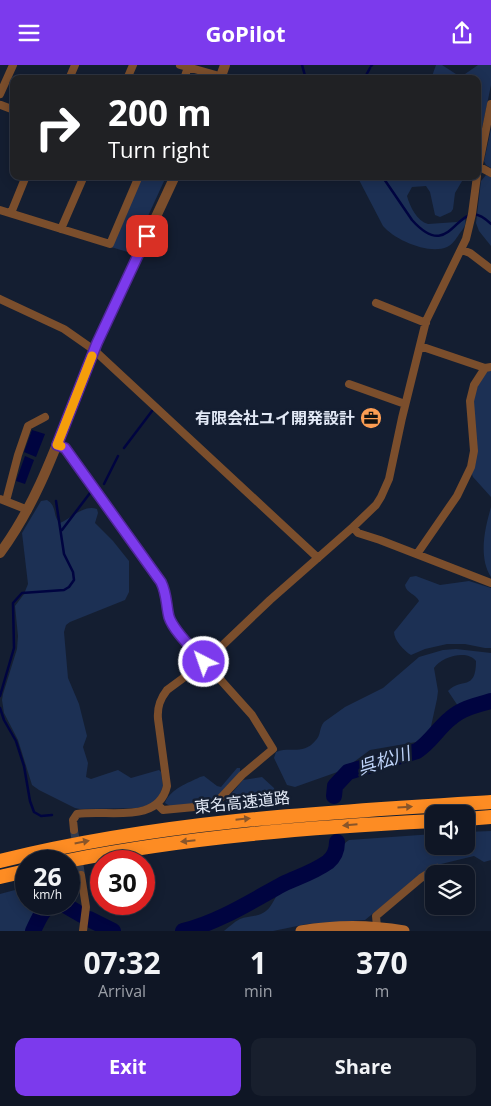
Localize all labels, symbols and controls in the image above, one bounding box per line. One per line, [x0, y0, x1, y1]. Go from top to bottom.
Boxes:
text: GoPilot [206, 18, 285, 48]
icon: menu [15, 19, 43, 47]
icon: share [448, 19, 476, 47]
text: 200 m [108, 89, 212, 136]
icon: right [25, 95, 90, 160]
text: Turn right [108, 134, 210, 164]
pin [126, 215, 168, 257]
icon: arrive [133, 222, 161, 250]
office icon: 有限会社ユイ開発設計 [359, 406, 383, 430]
place label: 有限会社ユイ開発設計 [195, 407, 355, 429]
position arrow [177, 635, 229, 687]
water label: 呉松川 [354, 740, 415, 779]
street label: 東名高速道路 [193, 786, 291, 818]
one-way arrow [397, 802, 413, 810]
map controls [425, 805, 475, 915]
button: sound [425, 805, 475, 855]
one-way arrow [235, 815, 251, 823]
one-way arrow [342, 822, 358, 830]
one-way arrow [180, 837, 196, 845]
one-way arrow [74, 838, 90, 846]
speed limit sign: 30 [90, 850, 155, 915]
text: 26 [33, 859, 62, 893]
button: layers [425, 865, 475, 915]
text: km/h [33, 886, 62, 903]
text: 07:32 [83, 942, 161, 983]
text: 1 [250, 942, 267, 983]
text: 370 [356, 942, 408, 983]
text: Arrival [98, 980, 146, 1002]
text: min [244, 980, 273, 1002]
text: m [374, 980, 389, 1002]
button: Exit [15, 1038, 241, 1096]
button: Share [251, 1038, 476, 1096]

